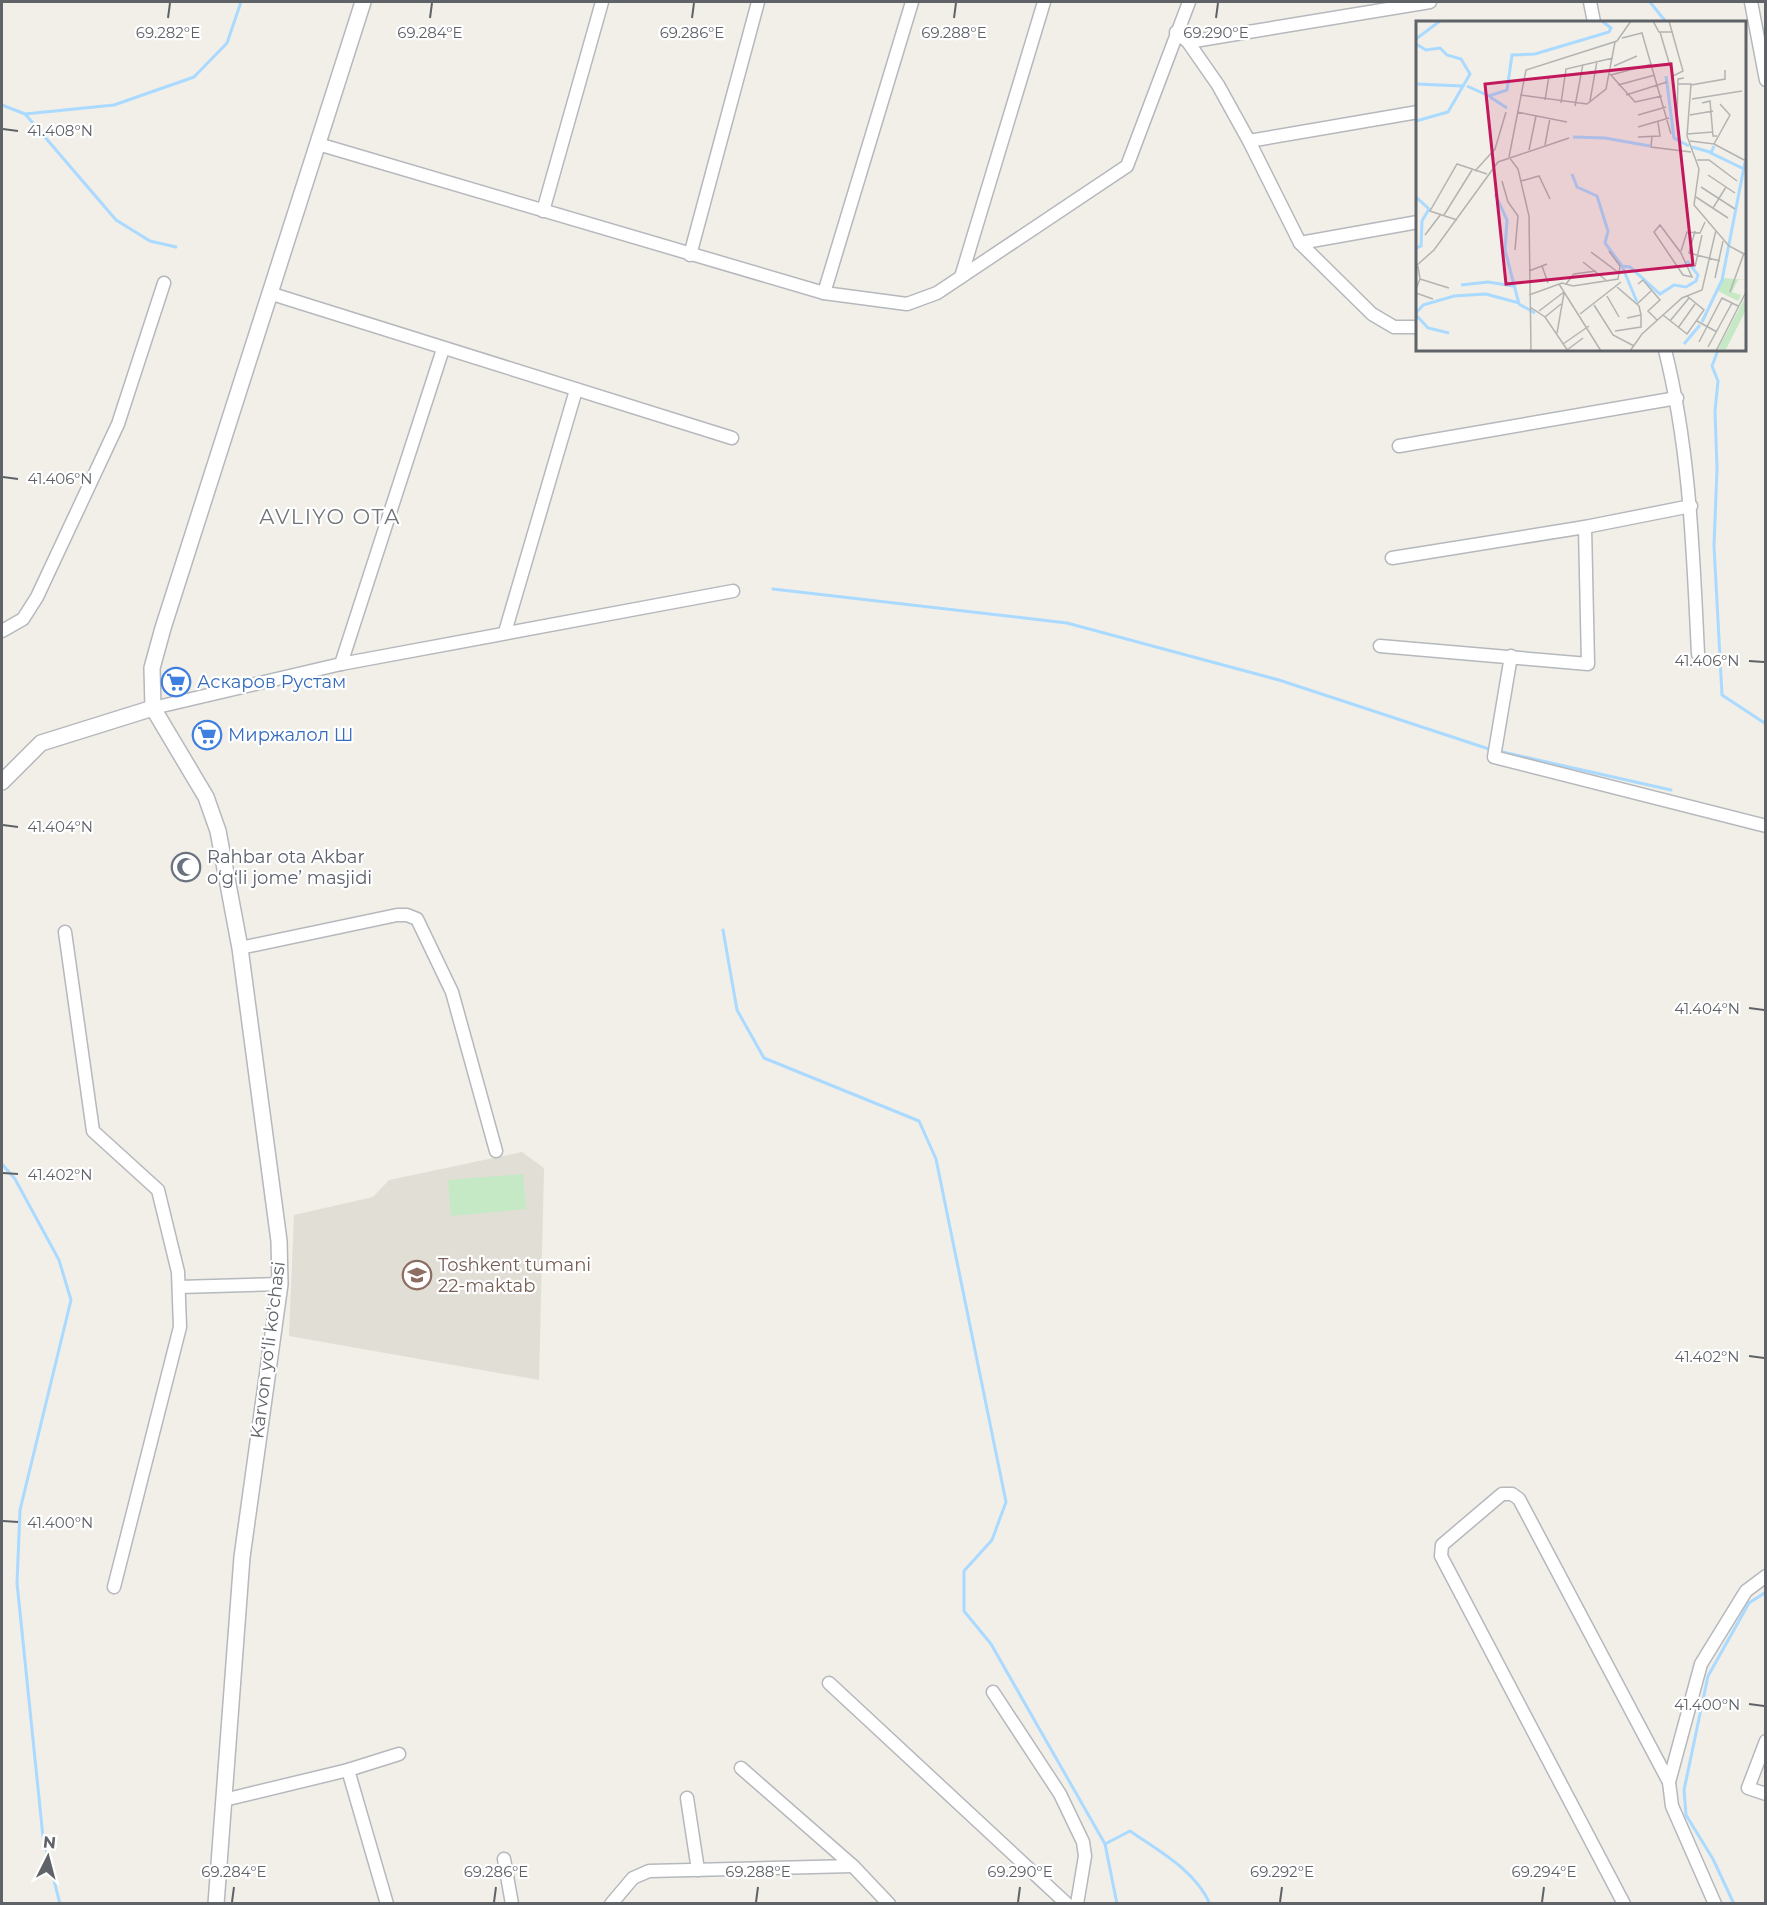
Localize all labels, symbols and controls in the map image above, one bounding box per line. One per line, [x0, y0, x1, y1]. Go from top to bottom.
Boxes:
inset map [1416, 21, 1746, 351]
text: 69.282°E [136, 23, 200, 42]
text: 69.284°E [397, 23, 463, 42]
text: 69.286°E [660, 23, 724, 42]
text: 69.288°E [921, 23, 987, 42]
text: 69.290°E [1183, 23, 1249, 42]
text: 41.408°N [27, 121, 93, 140]
text: 41.406°N [27, 469, 93, 488]
district label: AVLIYO OTA [259, 504, 401, 529]
text: 41.406°N [1674, 651, 1740, 670]
supermarket icon: Аскаров Рустам [160, 666, 192, 698]
place label: Аскаров Рустам [197, 671, 346, 693]
supermarket icon: Миржалол Ш [191, 719, 223, 751]
place label: Миржалол Ш [228, 724, 354, 746]
text: 41.404°N [27, 817, 93, 836]
place label: Rahbar ota Akbar o‘g‘li jome’ masjidi [207, 846, 372, 889]
mosque icon: Rahbar ota Akbar o‘g‘li jome’ masjidi [170, 851, 202, 883]
text: 41.404°N [1674, 999, 1740, 1018]
text: 41.402°N [28, 1165, 92, 1184]
place label: Toshkent tumani 22-maktab [438, 1254, 591, 1297]
school or university icon: Toshkent tumani 22-maktab [401, 1259, 433, 1291]
street label: Karvon yo‘li ko'chasi [246, 1260, 290, 1440]
text: 41.402°N [1675, 1347, 1739, 1366]
text: 41.400°N [27, 1513, 93, 1532]
text: 41.400°N [1674, 1695, 1740, 1714]
north arrow [18, 1827, 78, 1887]
text: N [42, 1832, 57, 1853]
text: 69.284°E [201, 1862, 267, 1881]
text: 69.286°E [464, 1862, 528, 1881]
text: 69.288°E [725, 1862, 791, 1881]
text: 69.290°E [987, 1862, 1053, 1881]
text: 69.292°E [1250, 1862, 1314, 1881]
text: 69.294°E [1512, 1862, 1576, 1881]

